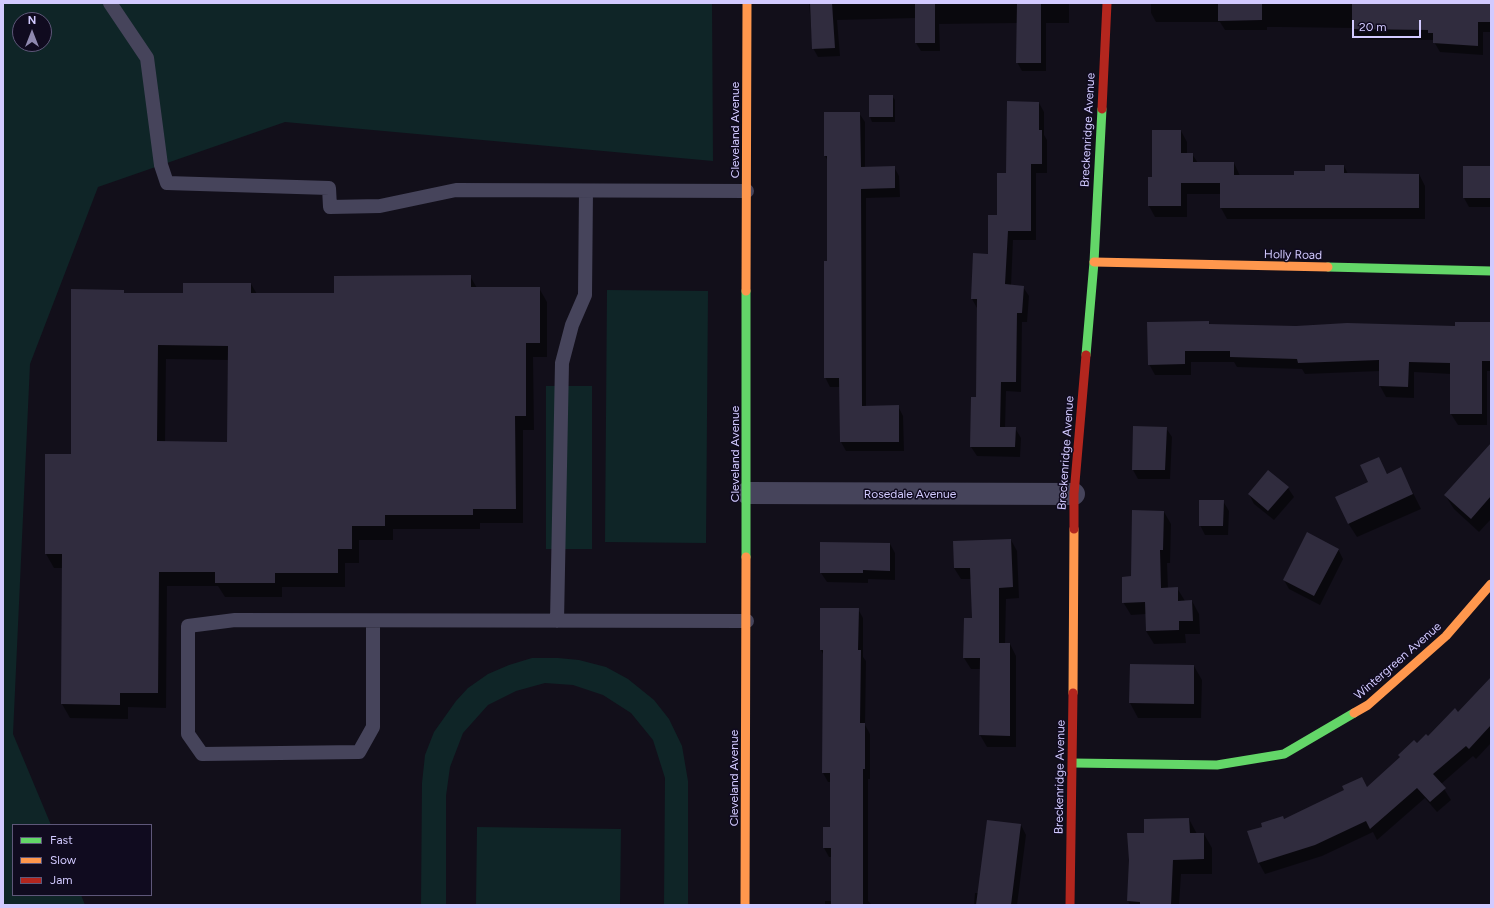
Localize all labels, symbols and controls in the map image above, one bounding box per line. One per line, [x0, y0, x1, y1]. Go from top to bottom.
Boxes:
north arrow [12, 12, 52, 52]
scale bar [1354, 12, 1423, 38]
text: N [28, 14, 36, 27]
text: 20 m [1359, 20, 1387, 34]
street label: Breckenridge Avenue [1078, 73, 1098, 187]
street label: Cleveland Avenue [728, 82, 742, 178]
street label: Holly Road [1264, 247, 1322, 263]
street label: Breckenridge Avenue [1055, 395, 1077, 511]
street label: Cleveland Avenue [728, 406, 742, 502]
street label: Rosedale Avenue [864, 487, 956, 501]
street label: Wintergreen Avenue [1352, 619, 1444, 703]
street label: Breckenridge Avenue [1052, 720, 1068, 834]
street label: Cleveland Avenue [727, 730, 741, 826]
legend [12, 824, 152, 896]
text: Fast [50, 833, 73, 847]
text: Slow [50, 853, 76, 867]
text: Jam [50, 873, 73, 887]

